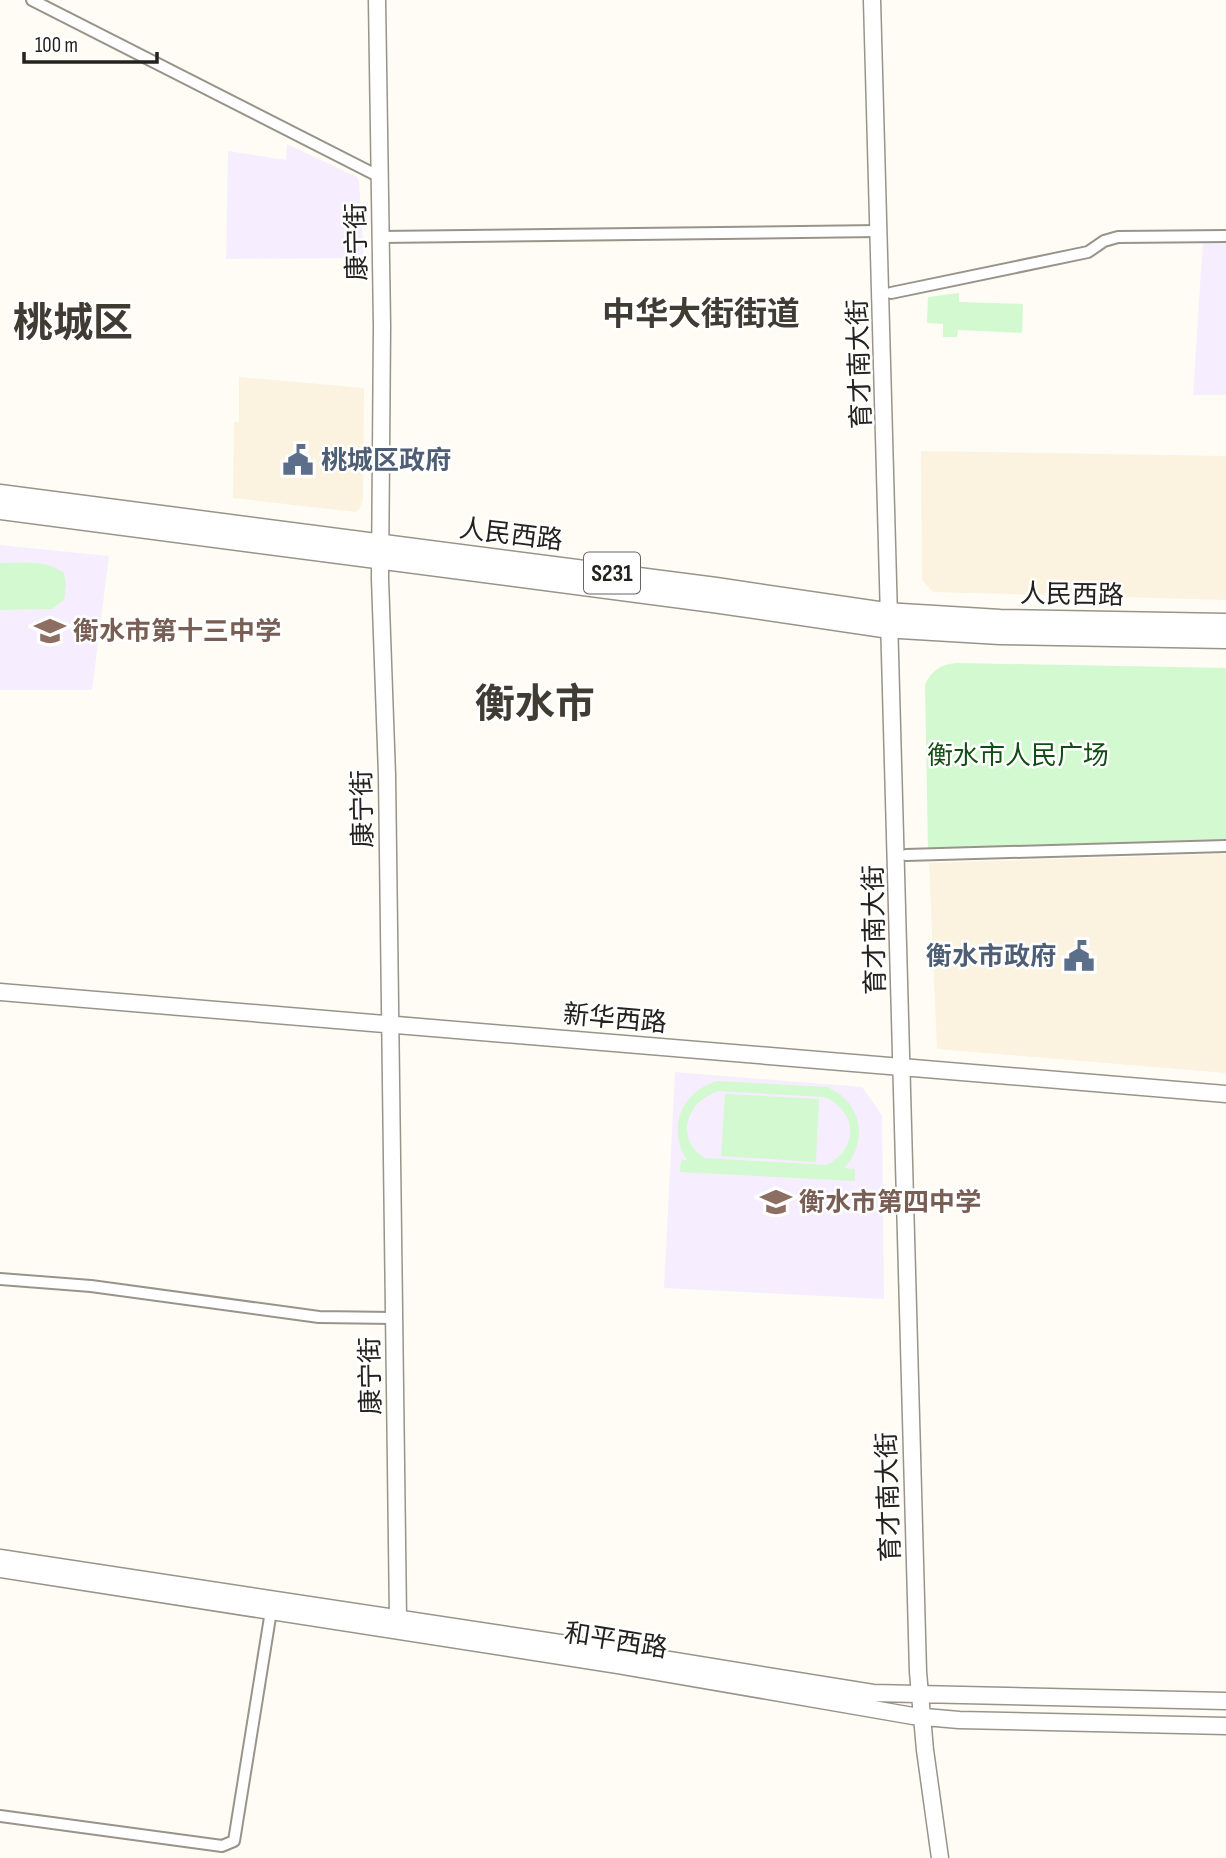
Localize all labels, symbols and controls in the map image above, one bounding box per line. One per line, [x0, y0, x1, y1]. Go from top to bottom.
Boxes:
scale bar [24, 21, 158, 65]
text: 100 m [35, 33, 78, 58]
street label: 康宁街 [341, 203, 374, 281]
district label: 中华大街街道 [602, 295, 800, 335]
street label: 育才南大街 [843, 298, 878, 429]
district label: 桃城区 [13, 300, 133, 348]
public building icon: 桃城区政府 [281, 443, 315, 477]
place label: 桃城区政府 [321, 446, 451, 477]
street label: 人民西路 [457, 514, 564, 557]
road number: S231 [584, 552, 640, 594]
street label: 人民西路 [1020, 579, 1124, 612]
school or university icon: 衡水市第十三中学 [33, 614, 67, 648]
place label: 衡水市第十三中学 [73, 617, 281, 648]
district label: 衡水市 [475, 681, 595, 729]
park label: 衡水市人民广场 [927, 741, 1109, 772]
street label: 康宁街 [347, 770, 380, 848]
street label: 育才南大街 [859, 865, 892, 995]
public building icon: 衡水市政府 [1062, 939, 1096, 973]
place label: 衡水市政府 [926, 942, 1056, 973]
street label: 新华西路 [562, 1000, 668, 1039]
school or university icon: 衡水市第四中学 [759, 1185, 793, 1219]
place label: 衡水市第四中学 [799, 1188, 981, 1219]
street label: 康宁街 [355, 1337, 388, 1415]
street label: 育才南大街 [872, 1431, 907, 1562]
street label: 和平西路 [562, 1618, 670, 1665]

